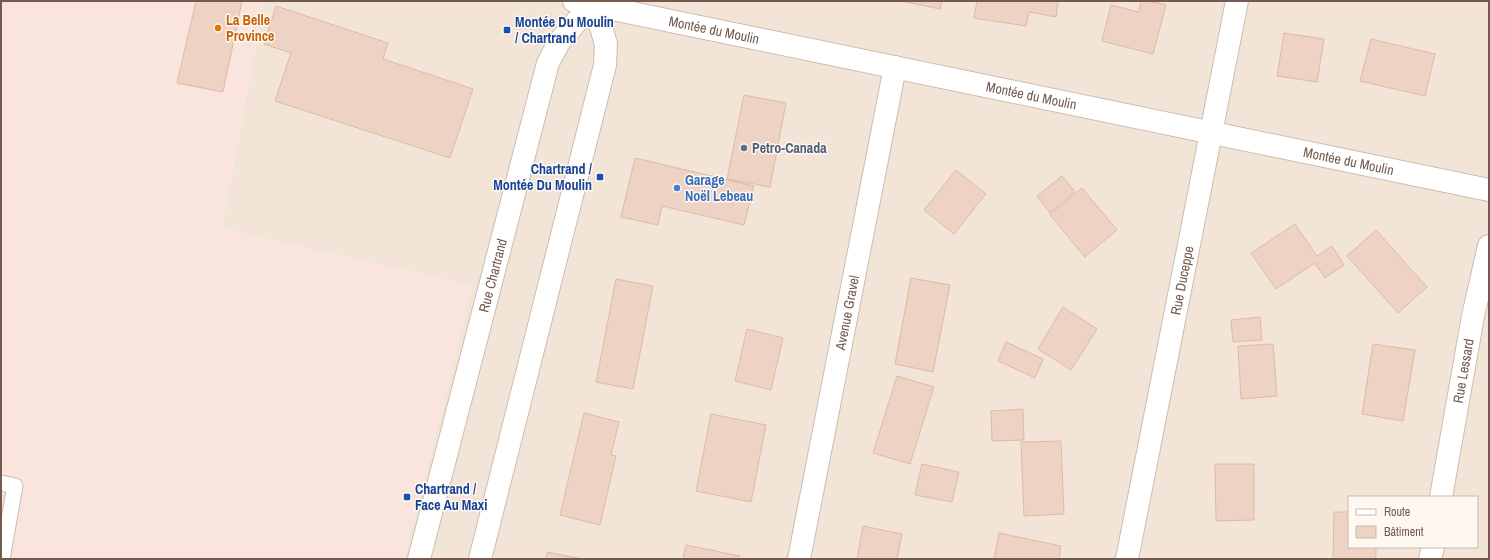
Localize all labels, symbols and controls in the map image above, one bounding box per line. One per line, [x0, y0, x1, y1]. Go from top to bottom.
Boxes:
place label: La Belle Province [226, 11, 275, 45]
street label: Montée du Moulin [667, 12, 761, 48]
place label: Montée Du Moulin / Chartrand [515, 13, 614, 47]
marker: La Belle Province [213, 23, 223, 33]
marker: Montée Du Moulin / Chartrand [502, 25, 512, 35]
street label: Montée du Moulin [984, 77, 1078, 114]
place label: Petro-Canada [752, 139, 827, 157]
marker: Petro-Canada [739, 143, 749, 153]
street label: Montée du Moulin [1302, 143, 1396, 179]
place label: Chartrand / Montée Du Moulin [493, 160, 593, 194]
place label: Garage Noël Lebeau [685, 171, 753, 205]
marker: Chartrand / Montée Du Moulin [595, 172, 605, 182]
marker: Garage Noël Lebeau [672, 183, 682, 193]
street label: Rue Chartrand [475, 237, 511, 314]
street label: Rue Duceppe [1166, 244, 1198, 317]
street label: Avenue Gravel [831, 274, 863, 353]
street label: Rue Lessard [1449, 337, 1478, 405]
place label: Chartrand / Face Au Maxi [415, 480, 487, 514]
marker: Chartrand / Face Au Maxi [402, 492, 412, 502]
legend [1348, 496, 1478, 548]
text: Route [1384, 504, 1410, 520]
text: Bâtiment [1384, 524, 1424, 540]

